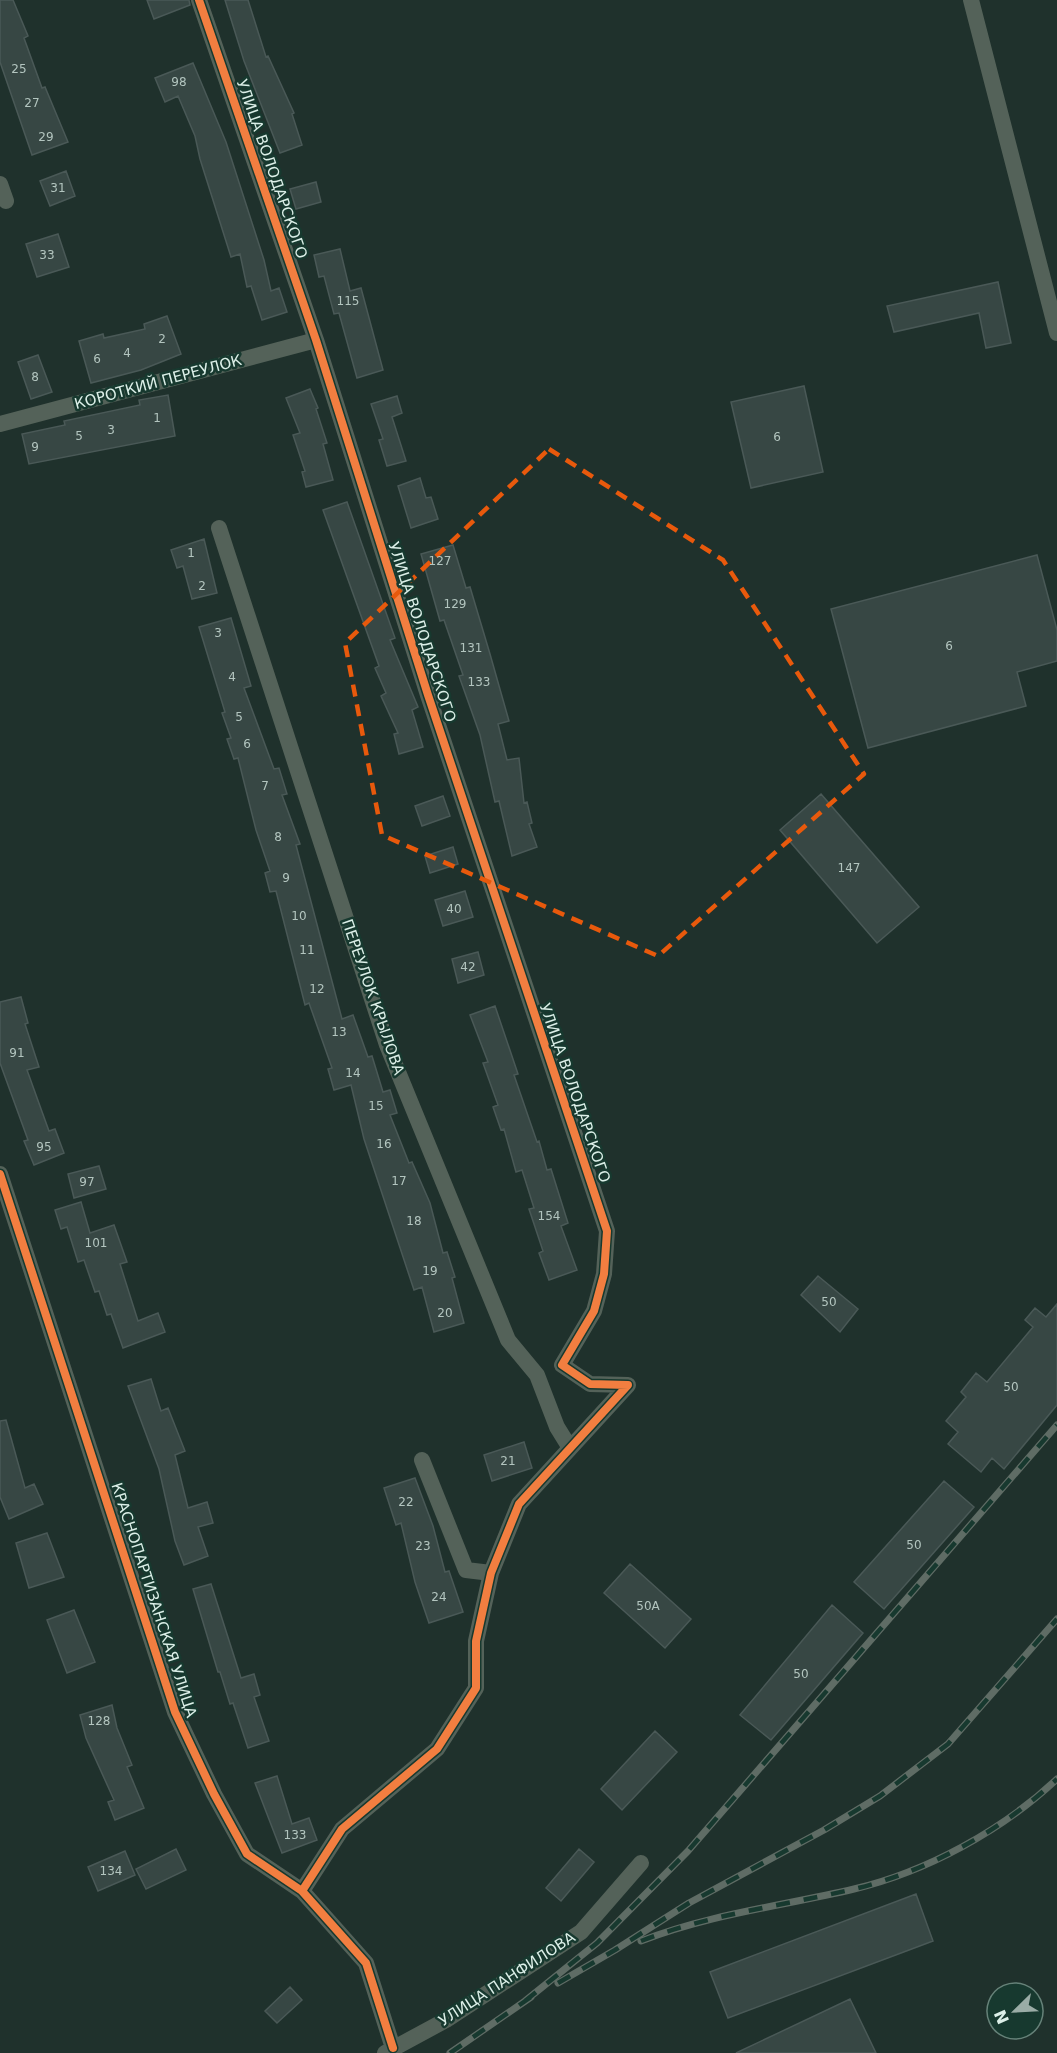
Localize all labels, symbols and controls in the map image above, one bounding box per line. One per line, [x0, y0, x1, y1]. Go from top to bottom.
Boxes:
house number: 25 [11, 62, 27, 76]
house number: 98 [171, 75, 187, 89]
street label: УЛИЦА ВОЛОДАРСКОГО [233, 77, 311, 261]
house number: 27 [24, 96, 40, 110]
house number: 29 [38, 130, 54, 144]
house number: 31 [50, 181, 66, 195]
house number: 33 [39, 248, 55, 262]
house number: 115 [337, 294, 359, 308]
house number: 2 [158, 332, 166, 346]
house number: 4 [123, 346, 131, 360]
street label: КОРОТКИЙ ПЕРЕУЛОК [72, 350, 244, 413]
house number: 6 [93, 352, 101, 366]
house number: 8 [31, 370, 39, 384]
house number: 1 [153, 411, 161, 425]
house number: 3 [107, 423, 115, 437]
house number: 5 [75, 429, 83, 443]
house number: 6 [773, 430, 781, 444]
house number: 9 [31, 440, 39, 454]
street label: УЛИЦА ВОЛОДАРСКОГО [384, 540, 460, 724]
house number: 1 [187, 546, 195, 560]
house number: 127 [429, 554, 451, 568]
house number: 2 [198, 579, 206, 593]
house number: 129 [444, 597, 466, 611]
house number: 3 [214, 626, 222, 640]
house number: 6 [945, 639, 953, 653]
house number: 131 [460, 641, 482, 655]
house number: 4 [228, 670, 236, 684]
house number: 133 [468, 675, 490, 689]
house number: 5 [235, 710, 243, 724]
house number: 6 [243, 737, 251, 751]
house number: 7 [261, 779, 269, 793]
house number: 8 [274, 830, 282, 844]
house number: 147 [838, 861, 860, 875]
house number: 9 [282, 871, 290, 885]
house number: 40 [446, 902, 462, 916]
house number: 10 [291, 909, 307, 923]
street label: ПЕРЕУЛОК КРЫЛОВА [338, 917, 408, 1078]
house number: 11 [299, 943, 315, 957]
house number: 42 [460, 960, 476, 974]
house number: 12 [309, 982, 325, 996]
street label: УЛИЦА ВОЛОДАРСКОГО [536, 1001, 614, 1185]
house number: 13 [331, 1025, 347, 1039]
house number: 91 [9, 1046, 25, 1060]
house number: 14 [345, 1066, 361, 1080]
house number: 15 [368, 1099, 384, 1113]
house number: 16 [376, 1137, 392, 1151]
house number: 95 [36, 1140, 52, 1154]
house number: 17 [391, 1174, 407, 1188]
house number: 97 [79, 1175, 95, 1189]
house number: 154 [538, 1209, 560, 1223]
house number: 18 [406, 1214, 422, 1228]
house number: 101 [85, 1236, 107, 1250]
house number: 19 [422, 1264, 438, 1278]
house number: 50 [821, 1295, 837, 1309]
house number: 20 [437, 1306, 453, 1320]
house number: 50 [1003, 1380, 1019, 1394]
house number: 21 [500, 1454, 516, 1468]
street label: КРАСНОПАРТИЗАНСКАЯ УЛИЦА [107, 1480, 201, 1720]
house number: 22 [398, 1495, 414, 1509]
house number: 50 [906, 1538, 922, 1552]
house number: 23 [415, 1539, 431, 1553]
house number: 24 [431, 1590, 447, 1604]
house number: 50А [636, 1599, 661, 1613]
house number: 50 [793, 1667, 809, 1681]
house number: 128 [88, 1714, 110, 1728]
house number: 133 [284, 1828, 306, 1842]
house number: 134 [100, 1864, 122, 1878]
street label: УЛИЦА ПАНФИЛОВА [435, 1928, 579, 2030]
north arrow [985, 1981, 1045, 2041]
text: N [990, 2007, 1013, 2027]

